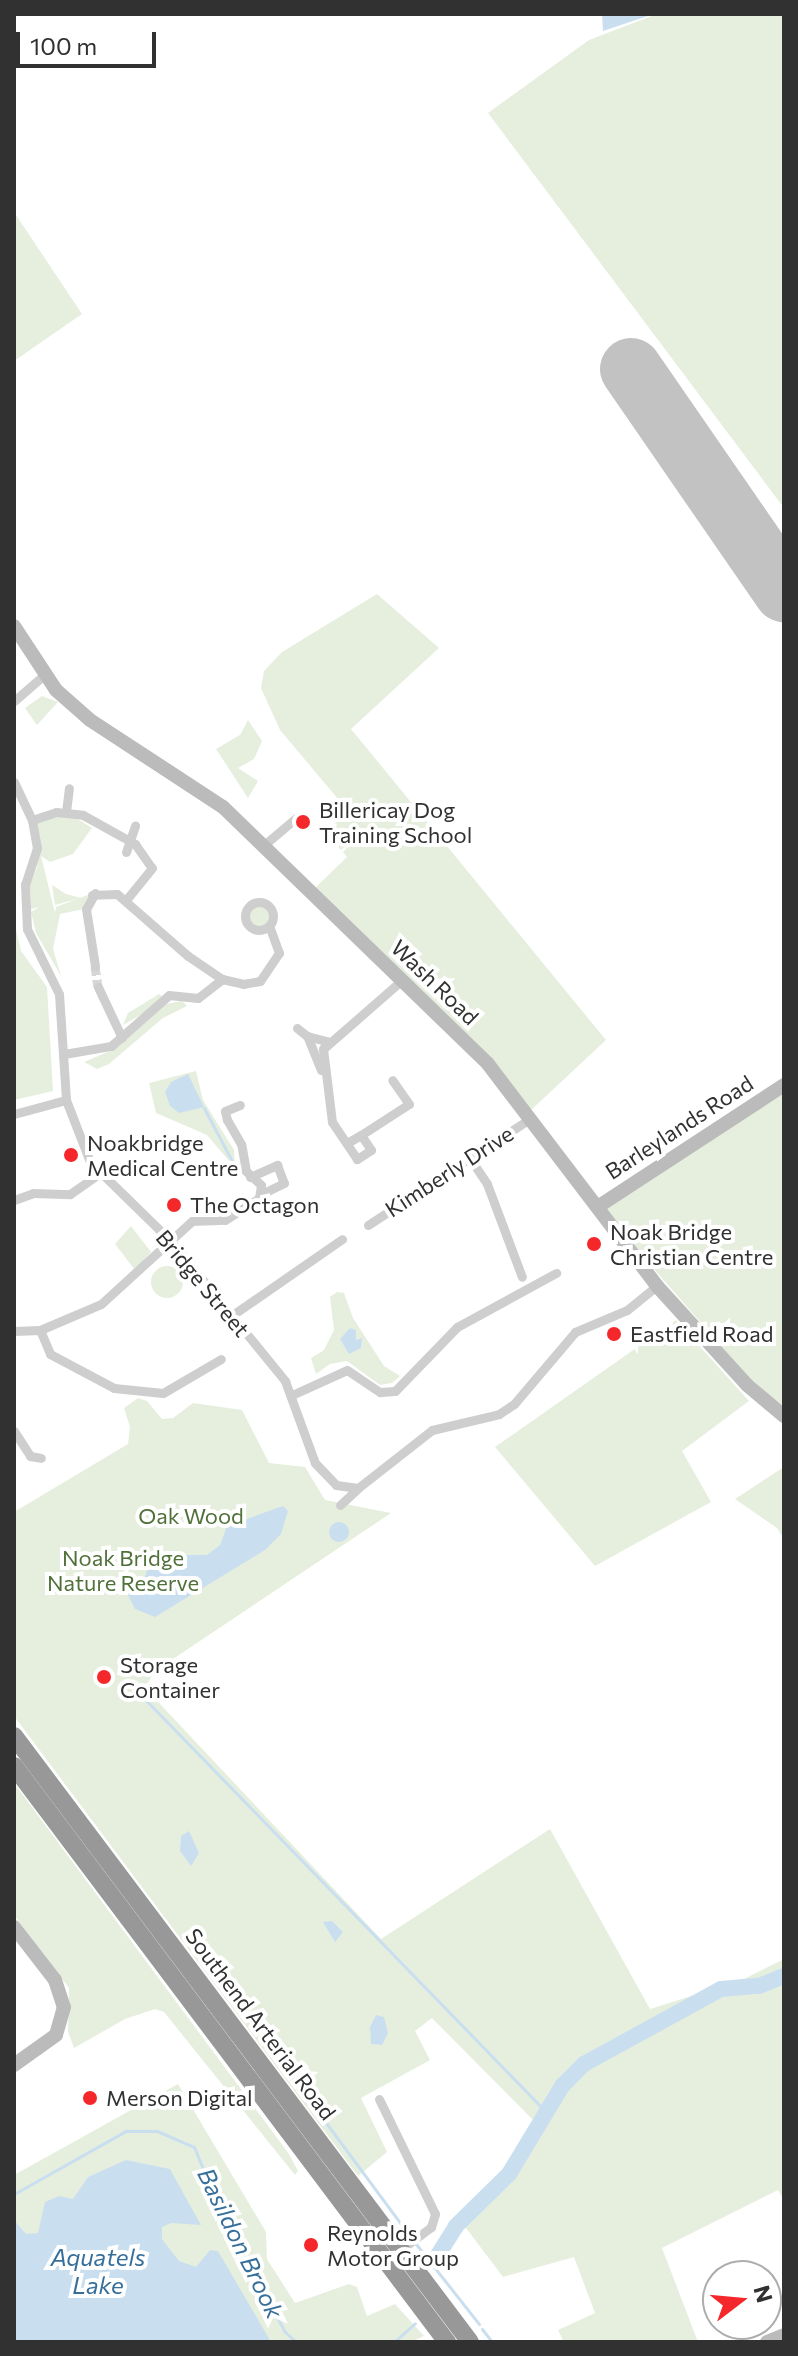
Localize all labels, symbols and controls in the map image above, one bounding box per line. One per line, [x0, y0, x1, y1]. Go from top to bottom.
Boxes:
scale bar [20, 16, 160, 66]
text: 100 m [30, 31, 97, 60]
place label: Billericay Dog Training School [319, 796, 472, 848]
marker: Billericay Dog Training School [294, 813, 312, 831]
street label: Wash Road [386, 934, 484, 1030]
street label: Barleylands Road [600, 1069, 758, 1185]
street label: Kimberly Drive [380, 1120, 518, 1222]
place label: Noakbridge Medical Centre [87, 1129, 238, 1180]
marker: Noakbridge Medical Centre [62, 1146, 80, 1164]
place label: The Octagon [190, 1192, 319, 1218]
marker: The Octagon [165, 1196, 183, 1214]
place label: Noak Bridge Christian Centre [610, 1218, 773, 1270]
street label: Bridge Street [151, 1224, 255, 1342]
marker: Noak Bridge Christian Centre [585, 1235, 603, 1253]
place label: Eastfield Road [630, 1321, 773, 1347]
marker: Eastfield Road [605, 1325, 623, 1343]
park label: Oak Wood [138, 1503, 244, 1529]
park label: Noak Bridge Nature Reserve [47, 1544, 199, 1596]
place label: Storage Container [120, 1651, 220, 1702]
marker: Storage Container [95, 1668, 113, 1686]
street label: Southend Arterial Road [180, 1923, 342, 2125]
place label: Merson Digital [106, 2085, 253, 2111]
marker: Merson Digital [81, 2089, 99, 2107]
water label: Basildon Brook [192, 2163, 290, 2323]
place label: Reynolds Motor Group [327, 2219, 459, 2270]
marker: Reynolds Motor Group [302, 2236, 320, 2254]
water label: Aquatels Lake [51, 2243, 145, 2299]
north arrow [702, 2260, 782, 2340]
text: N [748, 2282, 779, 2305]

